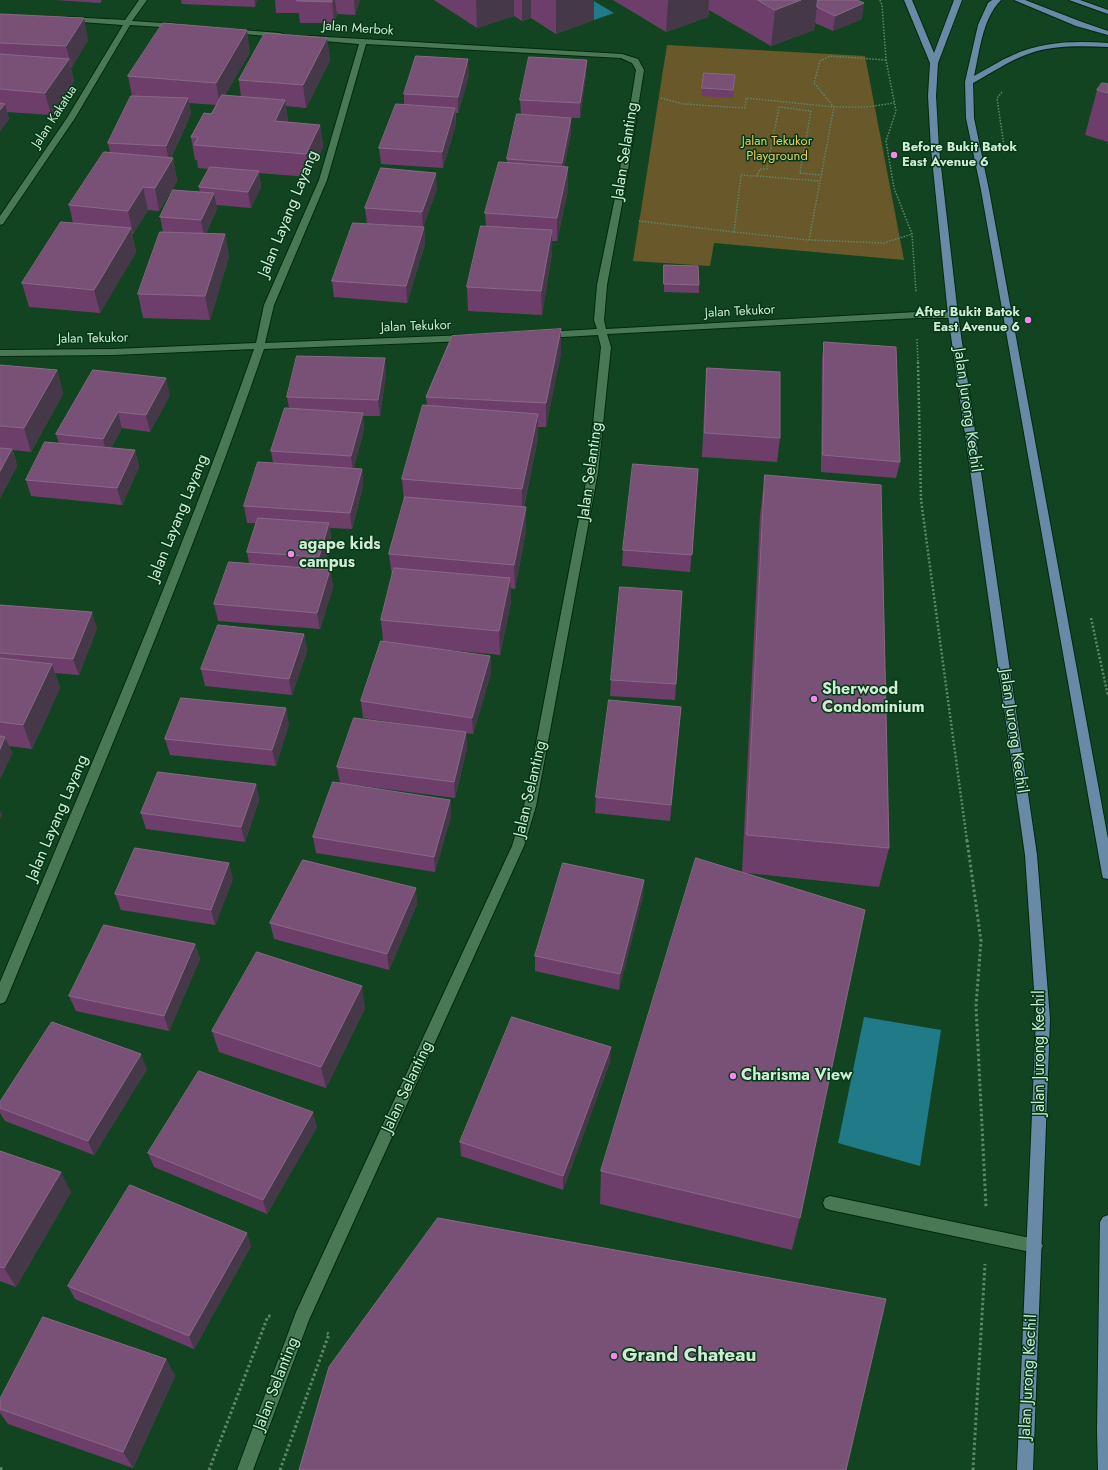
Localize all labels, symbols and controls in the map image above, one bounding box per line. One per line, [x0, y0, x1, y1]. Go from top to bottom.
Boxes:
street label: Jalan Merbok [322, 19, 394, 39]
street label: Jalan Kakatua [29, 83, 81, 151]
street label: Jalan Selanting [609, 101, 643, 201]
park label: Jalan Tekukor Playground [742, 134, 812, 165]
place label: Before Bukit Batok East Avenue 6 [902, 140, 1017, 171]
street label: Jalan Layang Layang [255, 148, 323, 280]
marker: Before Bukit Batok East Avenue 6 [889, 150, 899, 160]
street label: Jalan Tekukor [705, 302, 775, 322]
place label: After Bukit Batok East Avenue 6 [915, 305, 1020, 336]
marker: After Bukit Batok East Avenue 6 [1023, 315, 1033, 325]
street label: Jalan Tekukor [381, 318, 451, 336]
street label: Jalan Tekukor [58, 331, 128, 347]
street label: Jalan Jurong Kechil [949, 347, 985, 473]
street label: Jalan Selanting [575, 421, 607, 521]
street label: Jalan Layang Layang [145, 452, 213, 584]
place label: agape kids campus [299, 535, 381, 573]
marker: agape kids campus [286, 549, 296, 559]
street label: Jalan Jurong Kechil [995, 668, 1031, 794]
place label: Sherwood Condominium [822, 680, 925, 718]
marker: Sherwood Condominium [809, 694, 819, 704]
street label: Jalan Selanting [511, 739, 551, 839]
street label: Jalan Layang Layang [23, 752, 93, 884]
street label: Jalan Jurong Kechil [1030, 990, 1050, 1116]
street label: Jalan Selanting [379, 1038, 437, 1136]
place label: Charisma View [741, 1066, 852, 1086]
marker: Charisma View [728, 1071, 738, 1081]
street label: Jalan Jurong Kechil [1016, 1314, 1042, 1440]
street label: Jalan Selanting [250, 1335, 304, 1433]
place label: Grand Chateau [622, 1345, 756, 1367]
marker: Grand Chateau [609, 1351, 619, 1361]

